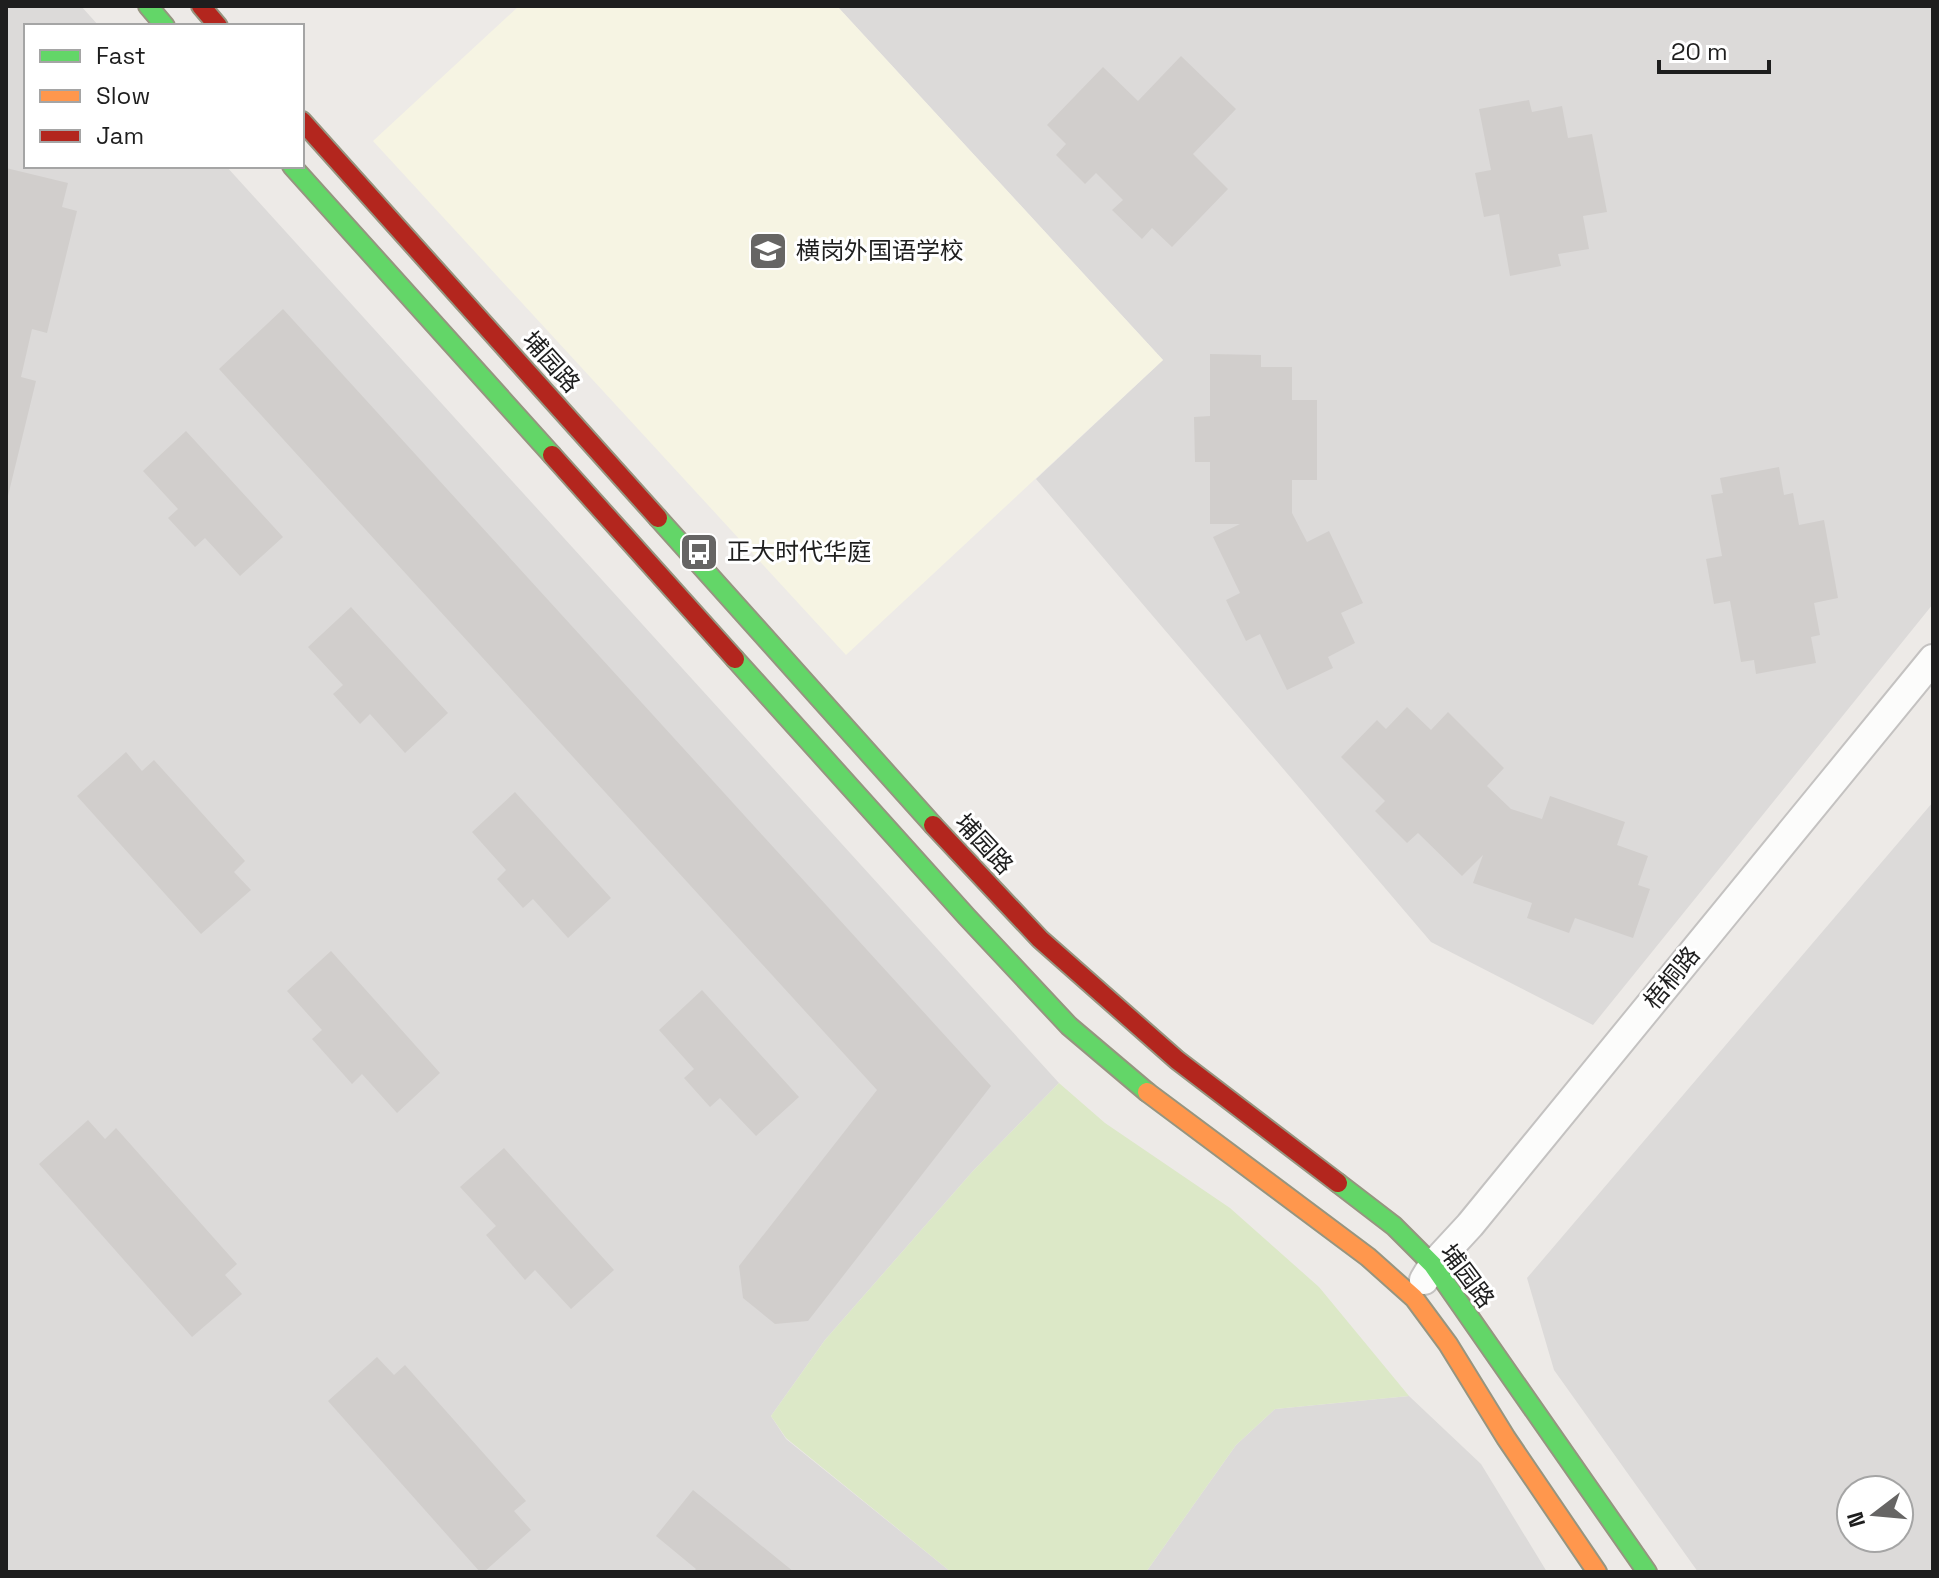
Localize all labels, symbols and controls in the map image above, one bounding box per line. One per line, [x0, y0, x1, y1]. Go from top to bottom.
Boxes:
legend [24, 24, 304, 168]
scale bar [1659, 24, 1769, 74]
text: 20 m [1671, 36, 1728, 67]
text: Fast [96, 40, 146, 71]
text: Slow [96, 80, 150, 111]
text: Jam [96, 120, 144, 151]
school or university icon: 横岗外国语学校 [747, 230, 789, 272]
place label: 横岗外国语学校 [796, 235, 964, 266]
street label: 埔园路 [516, 325, 587, 399]
bus stop icon: 正大时代华庭 [678, 531, 720, 573]
place label: 正大时代华庭 [727, 536, 871, 567]
street label: 埔园路 [948, 807, 1020, 881]
street label: 梧桐路 [1637, 940, 1706, 1015]
street label: 埔园路 [1433, 1238, 1501, 1314]
north arrow [1835, 1474, 1915, 1554]
text: N [1840, 1509, 1871, 1530]

